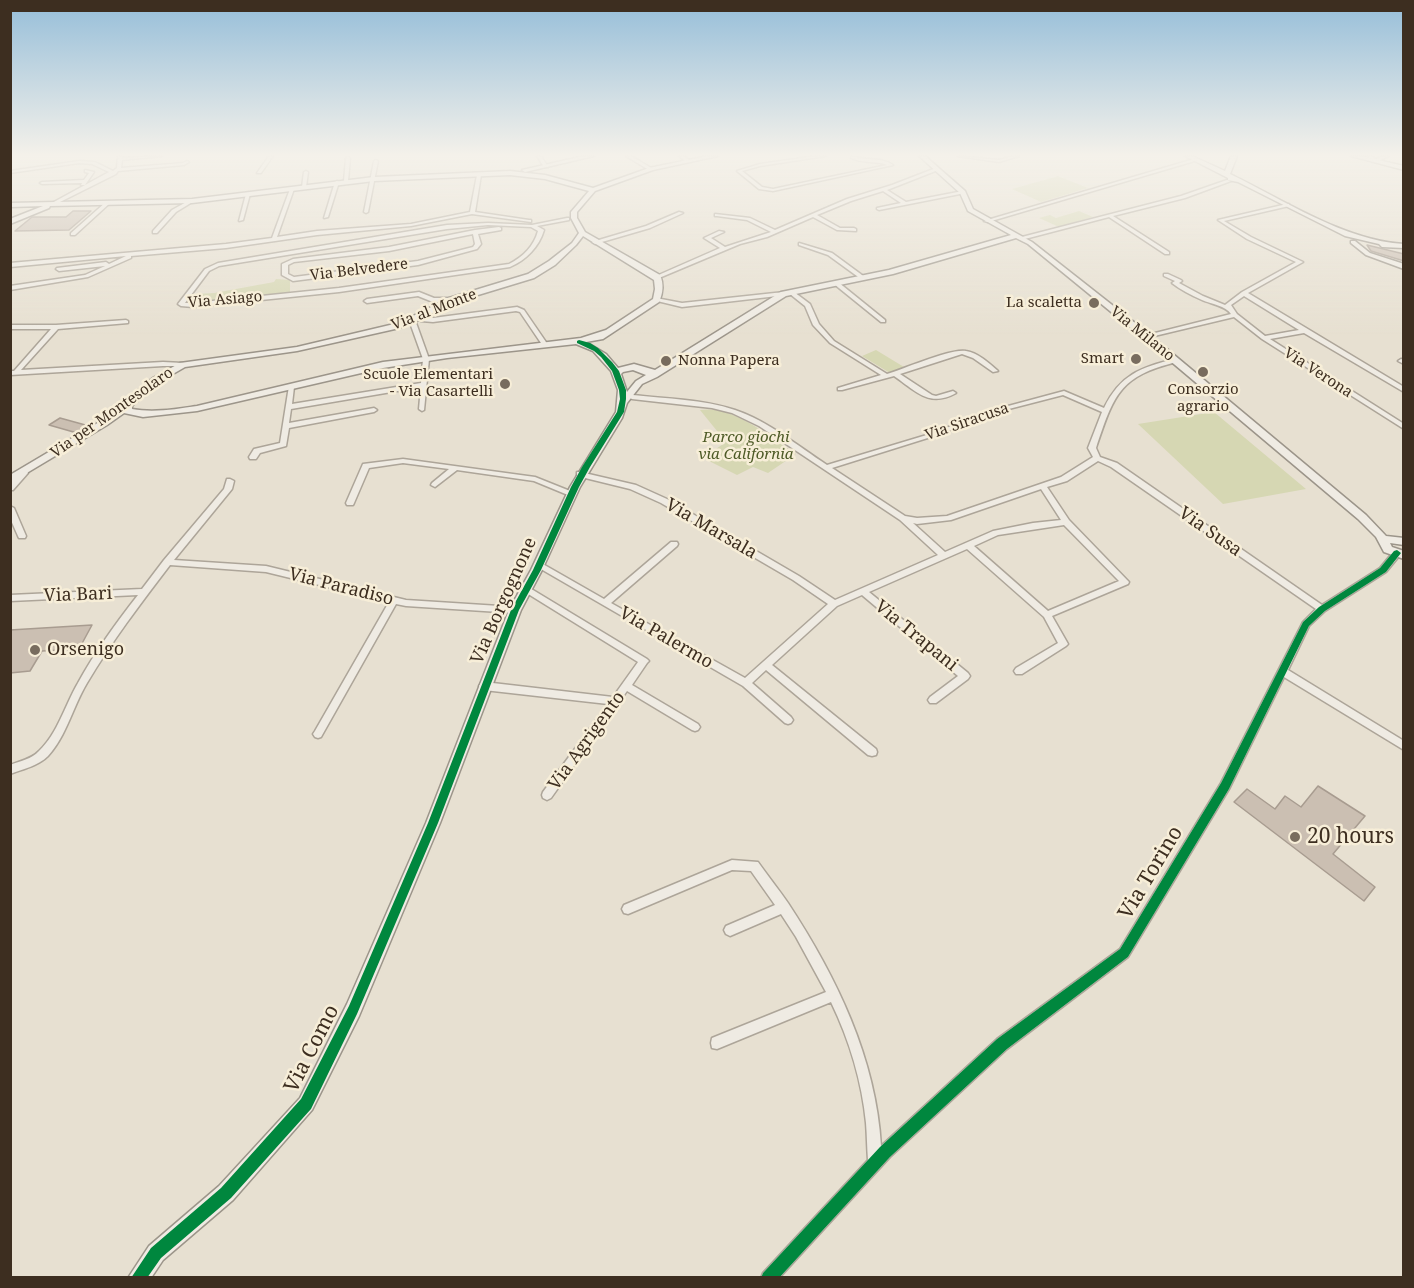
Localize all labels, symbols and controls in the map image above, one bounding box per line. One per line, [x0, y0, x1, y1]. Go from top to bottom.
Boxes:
street label: Via Belvedere [309, 255, 409, 285]
street label: Via al Monte [389, 285, 479, 335]
street label: Via Asiago [187, 288, 263, 312]
place label: La scaletta [1006, 294, 1082, 312]
marker: La scaletta [1087, 296, 1101, 310]
street label: Via Milano [1106, 303, 1178, 365]
street label: Via Verona [1280, 344, 1356, 402]
place label: Smart [1081, 350, 1124, 368]
place label: Nonna Papera [678, 352, 780, 370]
marker: Smart [1129, 352, 1143, 366]
marker: Nonna Papera [659, 354, 673, 368]
street label: Via per Montesolaro [47, 364, 177, 462]
marker: Consorzio agrario [1196, 365, 1210, 379]
place label: Scuole Elementari - Via Casartelli [363, 366, 493, 401]
marker: Scuole Elementari - Via Casartelli [498, 377, 512, 391]
place label: Consorzio agrario [1167, 381, 1239, 416]
street label: Via Siracusa [923, 399, 1011, 445]
park label: Parco giochi via California [698, 429, 794, 464]
street label: Via Marsala [661, 494, 761, 564]
street label: Via Susa [1174, 502, 1246, 562]
street label: Via Borgognone [466, 534, 542, 668]
street label: Via Paradiso [286, 564, 396, 610]
street label: Via Bari [43, 583, 113, 607]
street label: Via Trapani [870, 596, 962, 676]
street label: Via Palermo [615, 602, 717, 674]
place label: Orsenigo [47, 639, 124, 661]
marker: Orsenigo [28, 643, 42, 657]
street label: Via Agrigento [544, 687, 630, 795]
street label: Via Torino [1113, 822, 1189, 924]
place label: 20 hours [1307, 824, 1394, 850]
marker: 20 hours [1288, 830, 1302, 844]
street label: Via Como [279, 1001, 345, 1097]

